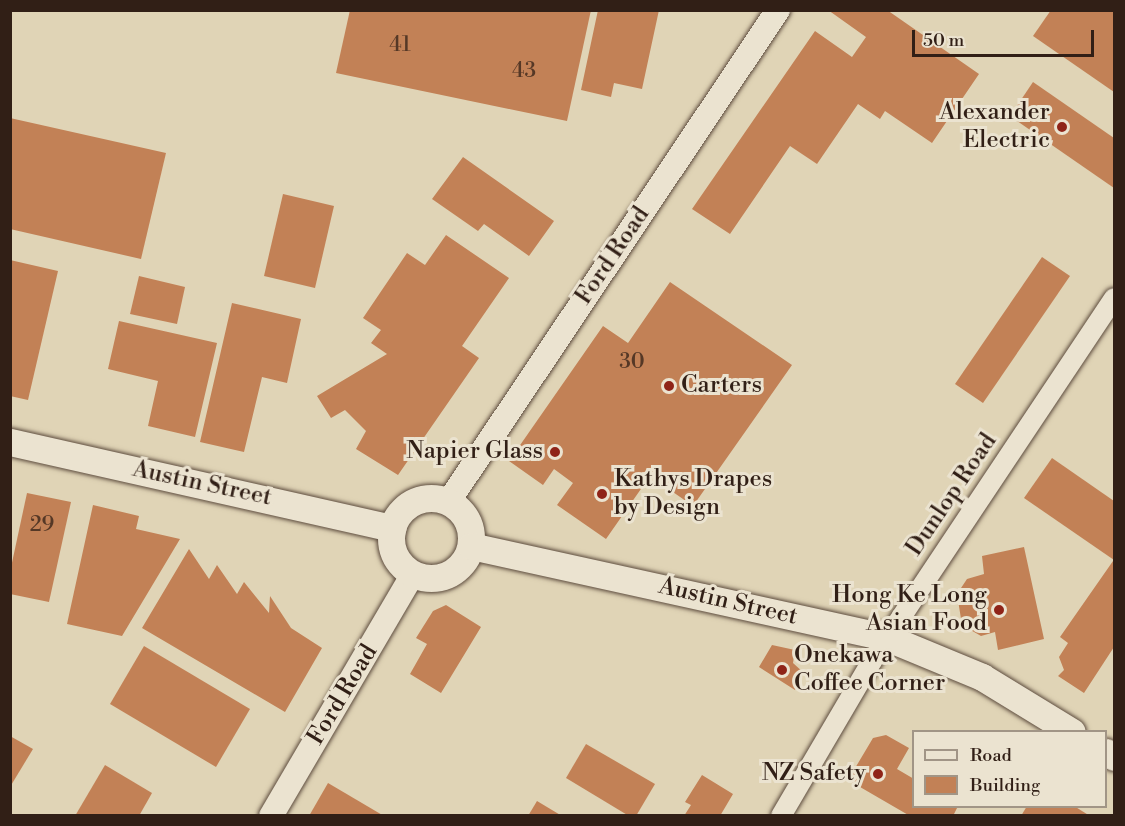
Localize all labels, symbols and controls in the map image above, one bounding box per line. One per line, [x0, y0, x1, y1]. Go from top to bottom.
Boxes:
scale bar [915, 18, 1096, 56]
text: 50 m [923, 29, 964, 52]
house number: 41 [389, 32, 411, 58]
house number: 43 [512, 58, 536, 84]
place label: Alexander Electric [939, 99, 1050, 155]
marker: Alexander Electric [1055, 120, 1069, 134]
street label: Ford Road [570, 202, 656, 310]
house number: 30 [619, 349, 645, 375]
place label: Carters [681, 372, 762, 400]
marker: Carters [662, 379, 676, 393]
street label: Dunlop Road [900, 428, 1004, 562]
place label: Napier Glass [406, 438, 543, 466]
marker: Napier Glass [548, 445, 562, 459]
street label: Austin Street [130, 455, 274, 513]
place label: Kathys Drapes by Design [614, 466, 772, 522]
marker: Kathys Drapes by Design [595, 487, 609, 501]
house number: 29 [30, 512, 54, 538]
street label: Austin Street [656, 572, 800, 632]
place label: Hong Ke Long Asian Food [832, 582, 987, 638]
marker: Hong Ke Long Asian Food [992, 603, 1006, 617]
street label: Ford Road [302, 640, 384, 750]
place label: Onekawa Coffee Corner [794, 642, 945, 698]
marker: Onekawa Coffee Corner [775, 663, 789, 677]
legend [912, 730, 1107, 808]
text: Road [970, 744, 1012, 767]
place label: NZ Safety [762, 760, 866, 788]
marker: NZ Safety [871, 767, 885, 781]
text: Building [970, 774, 1040, 797]

